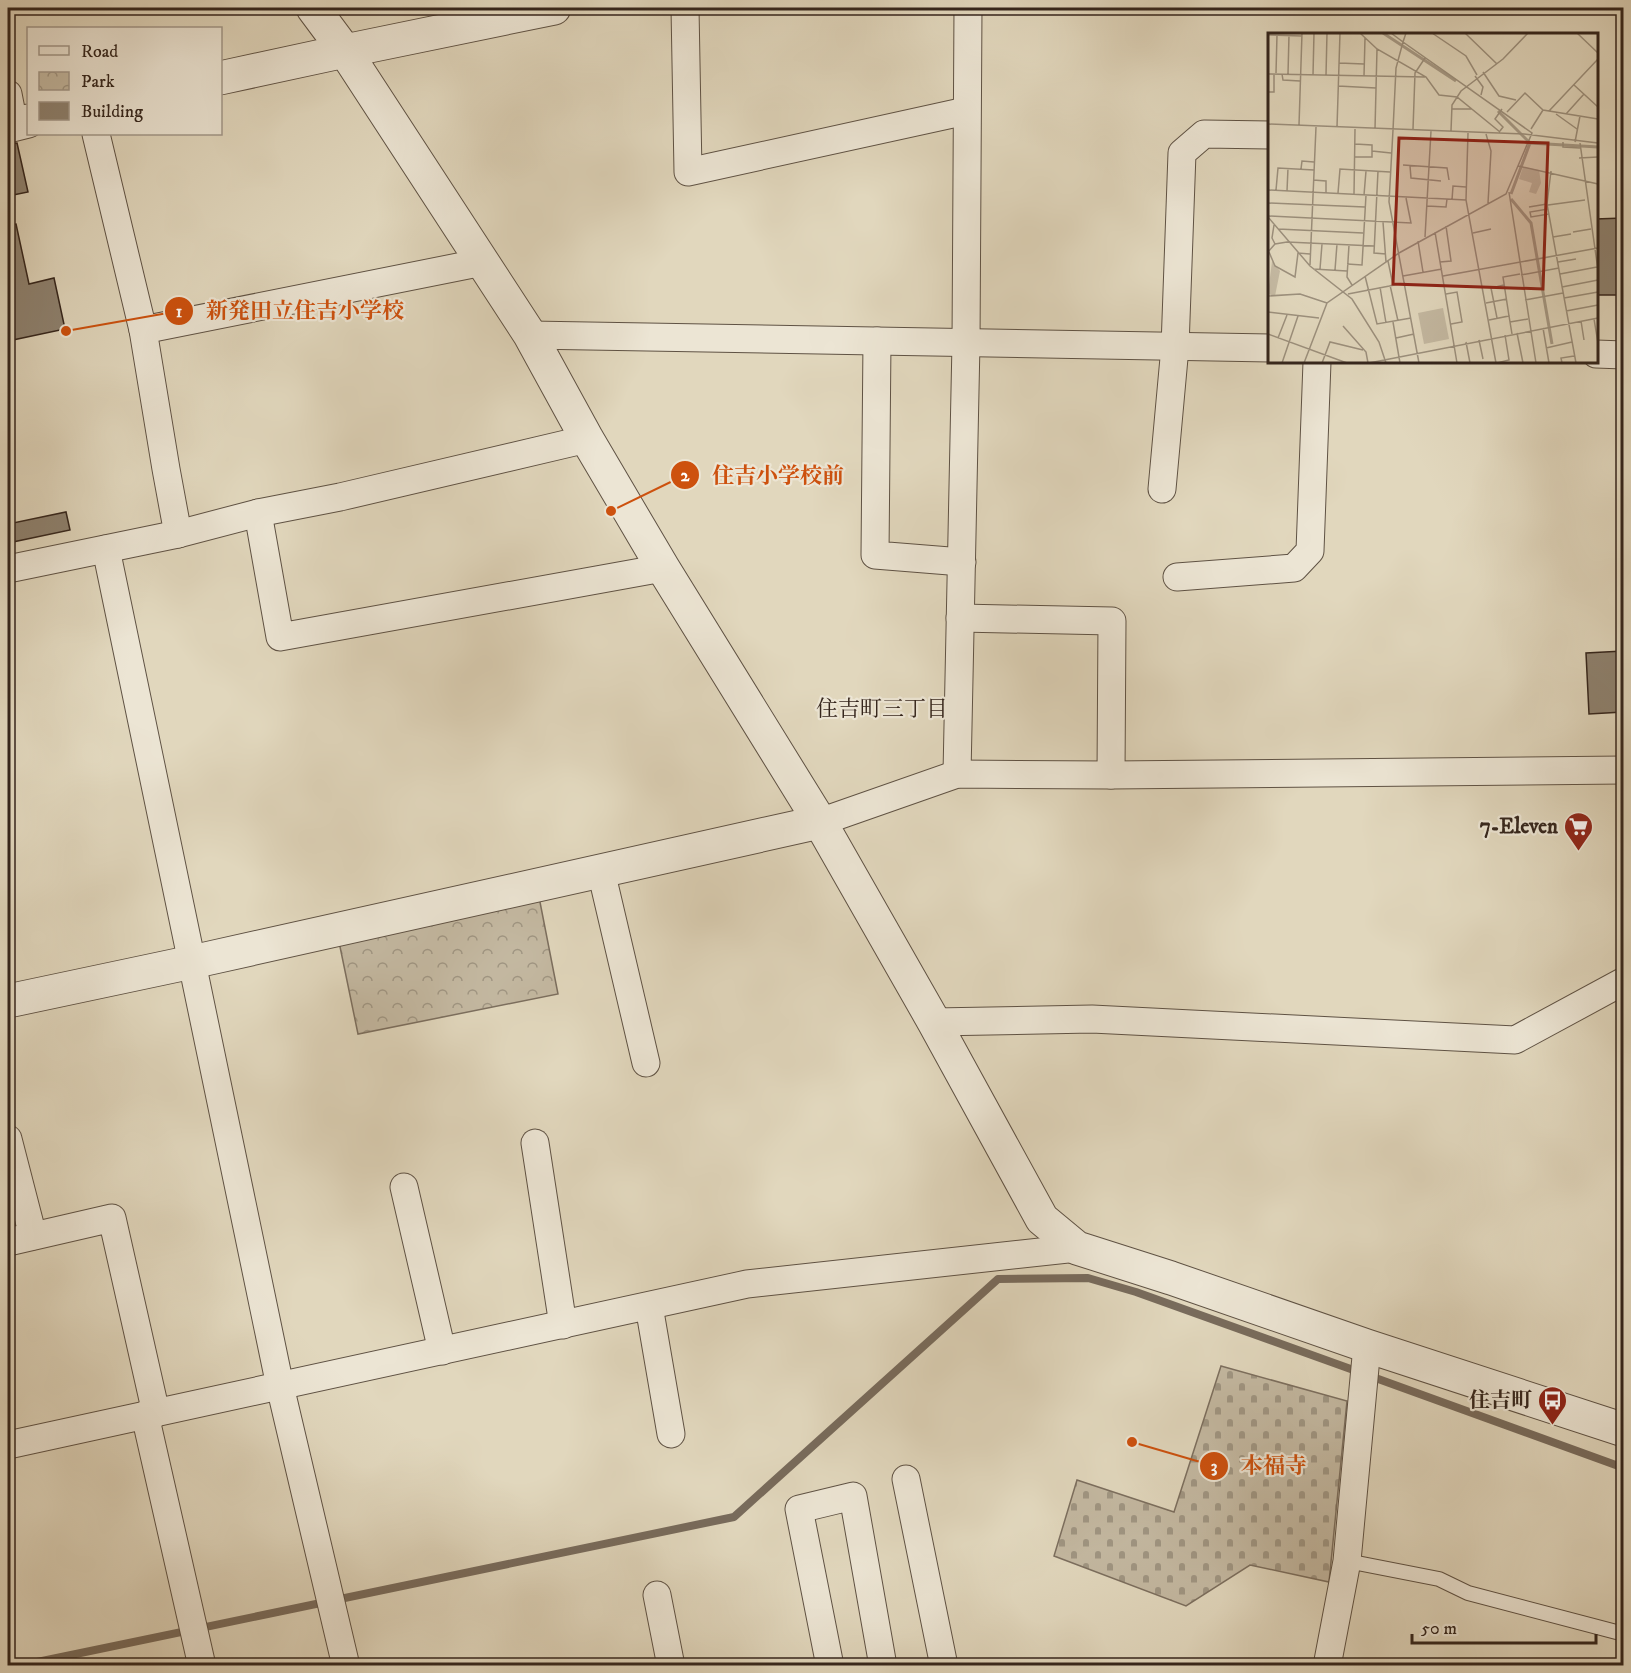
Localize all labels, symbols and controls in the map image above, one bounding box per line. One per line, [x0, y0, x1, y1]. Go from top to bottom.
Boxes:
legend [27, 27, 222, 135]
inset map [1268, 33, 1598, 363]
text: Road [81, 41, 118, 63]
text: Park [81, 71, 115, 93]
text: Building [81, 101, 143, 123]
callout: 新発田立住吉小学校 [164, 291, 416, 331]
text: 新発田立住吉小学校 [206, 298, 404, 325]
text: 1 [176, 301, 183, 323]
callout: 住吉小学校前 [670, 455, 856, 495]
text: 住吉小学校前 [712, 463, 844, 490]
text: 2 [681, 465, 691, 487]
district label: 住吉町三丁目 [816, 696, 948, 723]
supermarket icon: 7-Eleven [1563, 810, 1595, 852]
place label: 7-Eleven [1480, 814, 1559, 840]
bus stop icon: 住吉町 [1537, 1384, 1569, 1426]
place label: 住吉町 [1469, 1388, 1532, 1414]
callout: 本福寺 [1199, 1446, 1319, 1486]
text: 本福寺 [1241, 1453, 1307, 1480]
text: 3 [1211, 1456, 1218, 1478]
scale bar [1412, 1607, 1596, 1645]
text: 50 m [1421, 1618, 1457, 1640]

